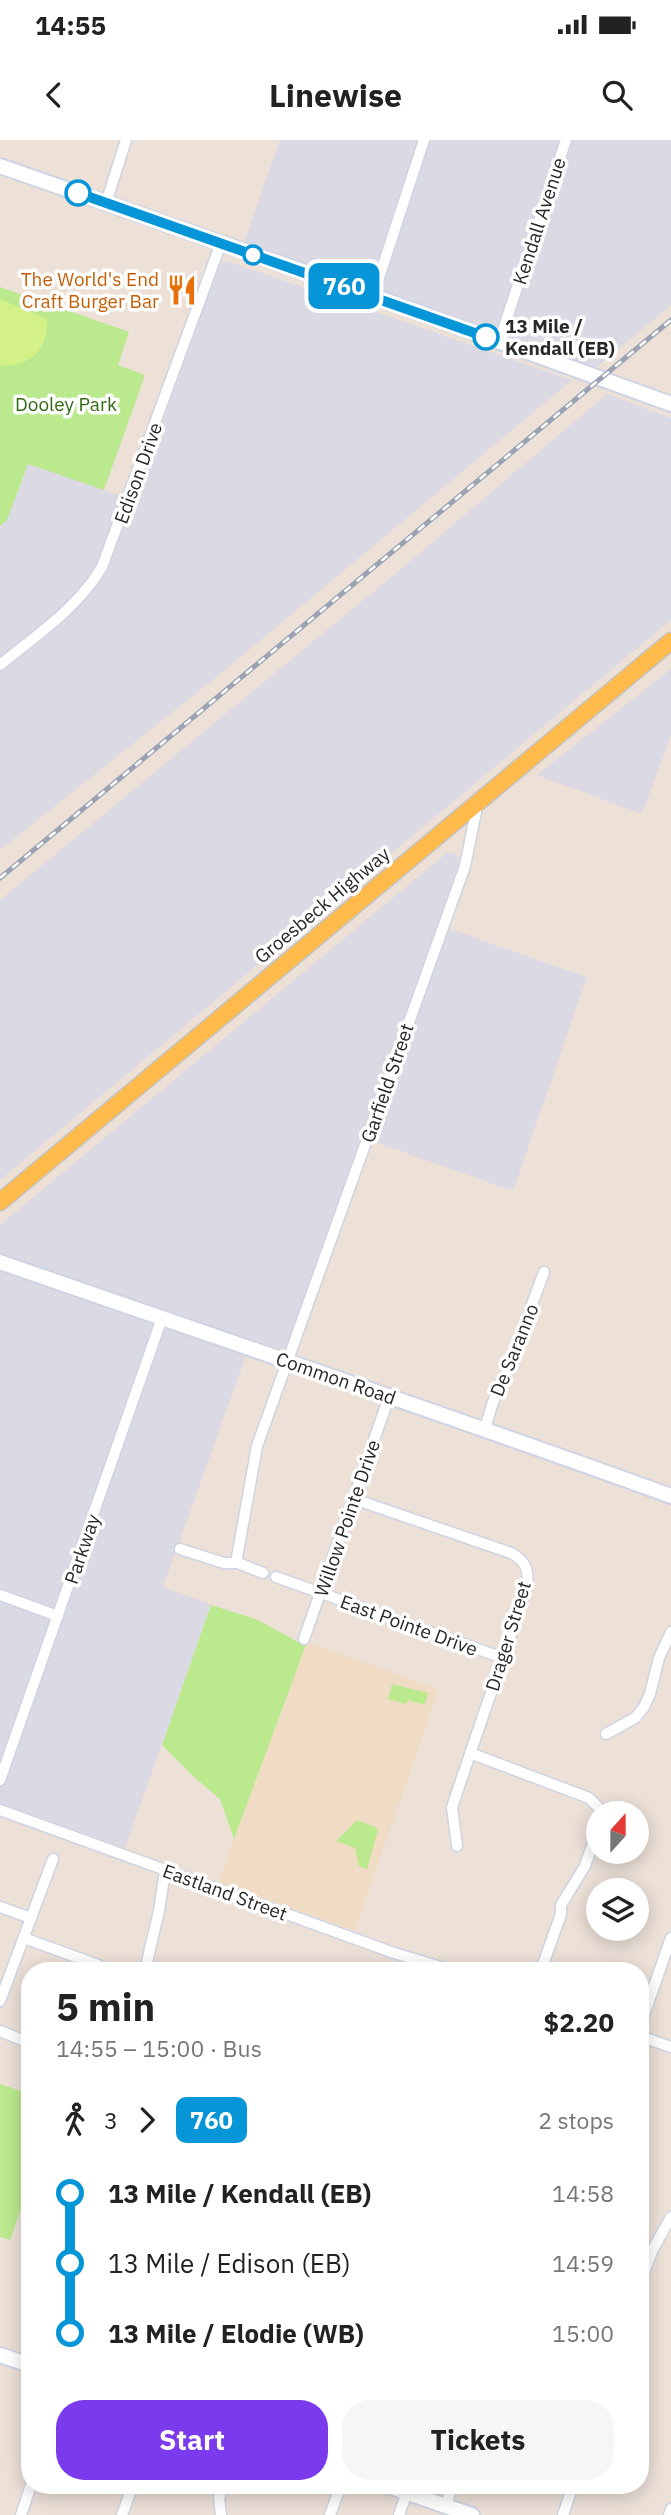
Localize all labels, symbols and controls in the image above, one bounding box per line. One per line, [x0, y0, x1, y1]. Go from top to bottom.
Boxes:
text: 14:55 [35, 8, 106, 42]
text: Linewise [269, 74, 402, 116]
icon: back [35, 76, 73, 114]
icon: search [598, 76, 636, 114]
street label: Kendall Avenue [507, 154, 571, 288]
unlabelled marker [65, 180, 91, 206]
unlabelled marker [243, 245, 263, 265]
line badge: 760 [304, 263, 384, 309]
place label: The World's End Craft Burger Bar [21, 267, 159, 313]
text: 760 [322, 270, 366, 302]
restaurant icon: The World's End Craft Burger Bar [165, 273, 199, 307]
place label: 13 Mile / Kendall (EB) [505, 314, 615, 360]
marker: 13 Mile / Kendall (EB) [473, 324, 499, 350]
park label: Dooley Park [15, 392, 117, 416]
street label: Edison Drive [109, 419, 167, 527]
street label: Groesbeck Highway [250, 841, 395, 968]
street label: Garfield Street [355, 1020, 419, 1146]
street label: De Saranno [484, 1300, 544, 1400]
street label: Common Road [273, 1346, 399, 1410]
street label: Willow Pointe Drive [309, 1436, 385, 1600]
street label: Parkway [59, 1510, 105, 1587]
street label: Drager Street [480, 1578, 536, 1694]
street label: East Pointe Drive [337, 1589, 481, 1661]
north arrow [586, 1801, 649, 1864]
map controls [586, 1801, 649, 1941]
street label: Eastland Street [159, 1858, 291, 1926]
button: layers [586, 1878, 649, 1941]
text: 5 min [56, 1982, 155, 2031]
text: $2.20 [544, 2005, 614, 2039]
text: 14:55 – 15:00 · Bus [56, 2033, 262, 2063]
icon: walk [56, 2101, 94, 2139]
icon: forward [128, 2101, 166, 2139]
text: 760 [190, 2104, 233, 2136]
text: 3 [104, 2105, 118, 2135]
text: 2 stops [538, 2105, 614, 2135]
text: 13 Mile / Kendall (EB) [108, 2176, 371, 2210]
text: 14:58 [552, 2178, 614, 2208]
text: 13 Mile / Edison (EB) [108, 2246, 351, 2280]
text: 14:59 [552, 2248, 614, 2278]
text: 13 Mile / Elodie (WB) [108, 2316, 364, 2350]
text: 15:00 [552, 2318, 614, 2348]
button: Start [56, 2400, 328, 2480]
button: Tickets [342, 2400, 614, 2480]

